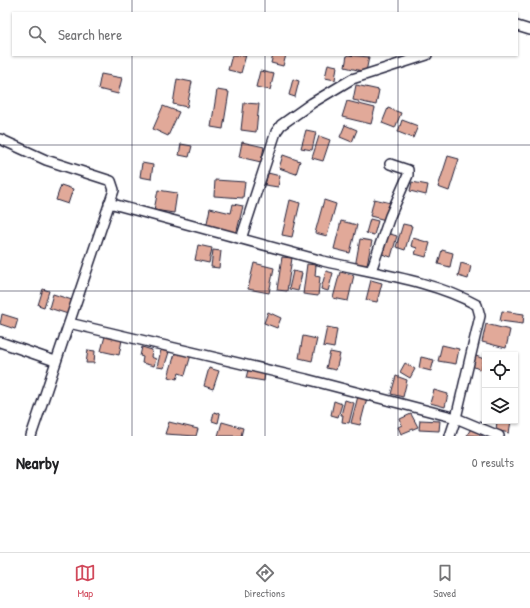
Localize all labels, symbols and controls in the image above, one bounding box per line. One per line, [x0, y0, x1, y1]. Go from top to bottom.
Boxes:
search box [12, 12, 518, 56]
icon: search [26, 23, 48, 45]
text: Search here [58, 24, 122, 45]
map controls [482, 352, 518, 424]
button: locate [482, 352, 518, 388]
button: layers [482, 388, 518, 424]
text: Nearby [16, 451, 59, 474]
text: 0 results [472, 453, 514, 471]
tab: Map [74, 562, 96, 600]
tab: Directions [245, 562, 285, 600]
tab: Saved [433, 562, 456, 600]

